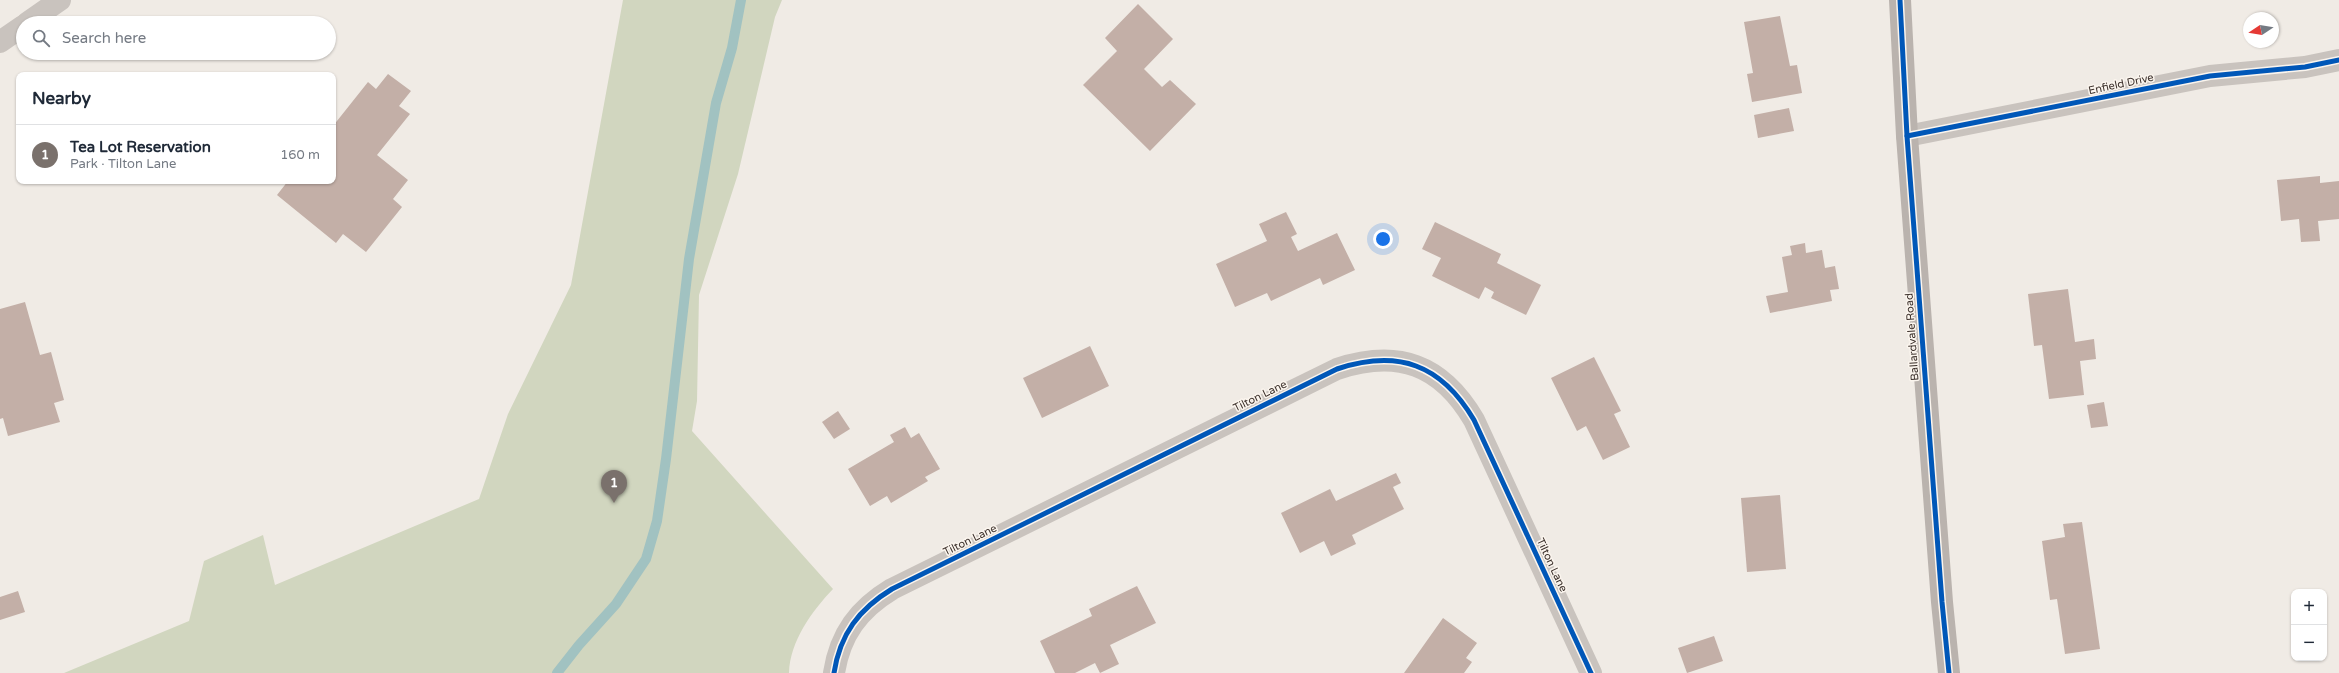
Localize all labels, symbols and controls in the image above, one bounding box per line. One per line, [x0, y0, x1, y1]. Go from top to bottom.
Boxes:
north arrow [2243, 12, 2279, 48]
search box [16, 16, 336, 60]
icon: search [30, 27, 52, 49]
text: Search here [62, 29, 146, 47]
street label: Enfield Drive [2087, 71, 2155, 97]
text: Nearby [32, 88, 91, 109]
text: Tea Lot Reservation [70, 138, 211, 156]
text: 1 [41, 147, 49, 163]
text: 160 m [280, 147, 320, 163]
text: Park · Tilton Lane [70, 156, 176, 172]
your location [1373, 229, 1393, 249]
street label: Ballardvale Road [1902, 293, 1922, 381]
street label: Tilton Lane [1231, 377, 1289, 415]
pin: 1 [601, 470, 627, 503]
street label: Tilton Lane [941, 521, 999, 559]
street label: Tilton Lane [1534, 536, 1570, 594]
map controls [2291, 589, 2327, 661]
button: + [2291, 589, 2327, 625]
button: − [2291, 625, 2327, 661]

